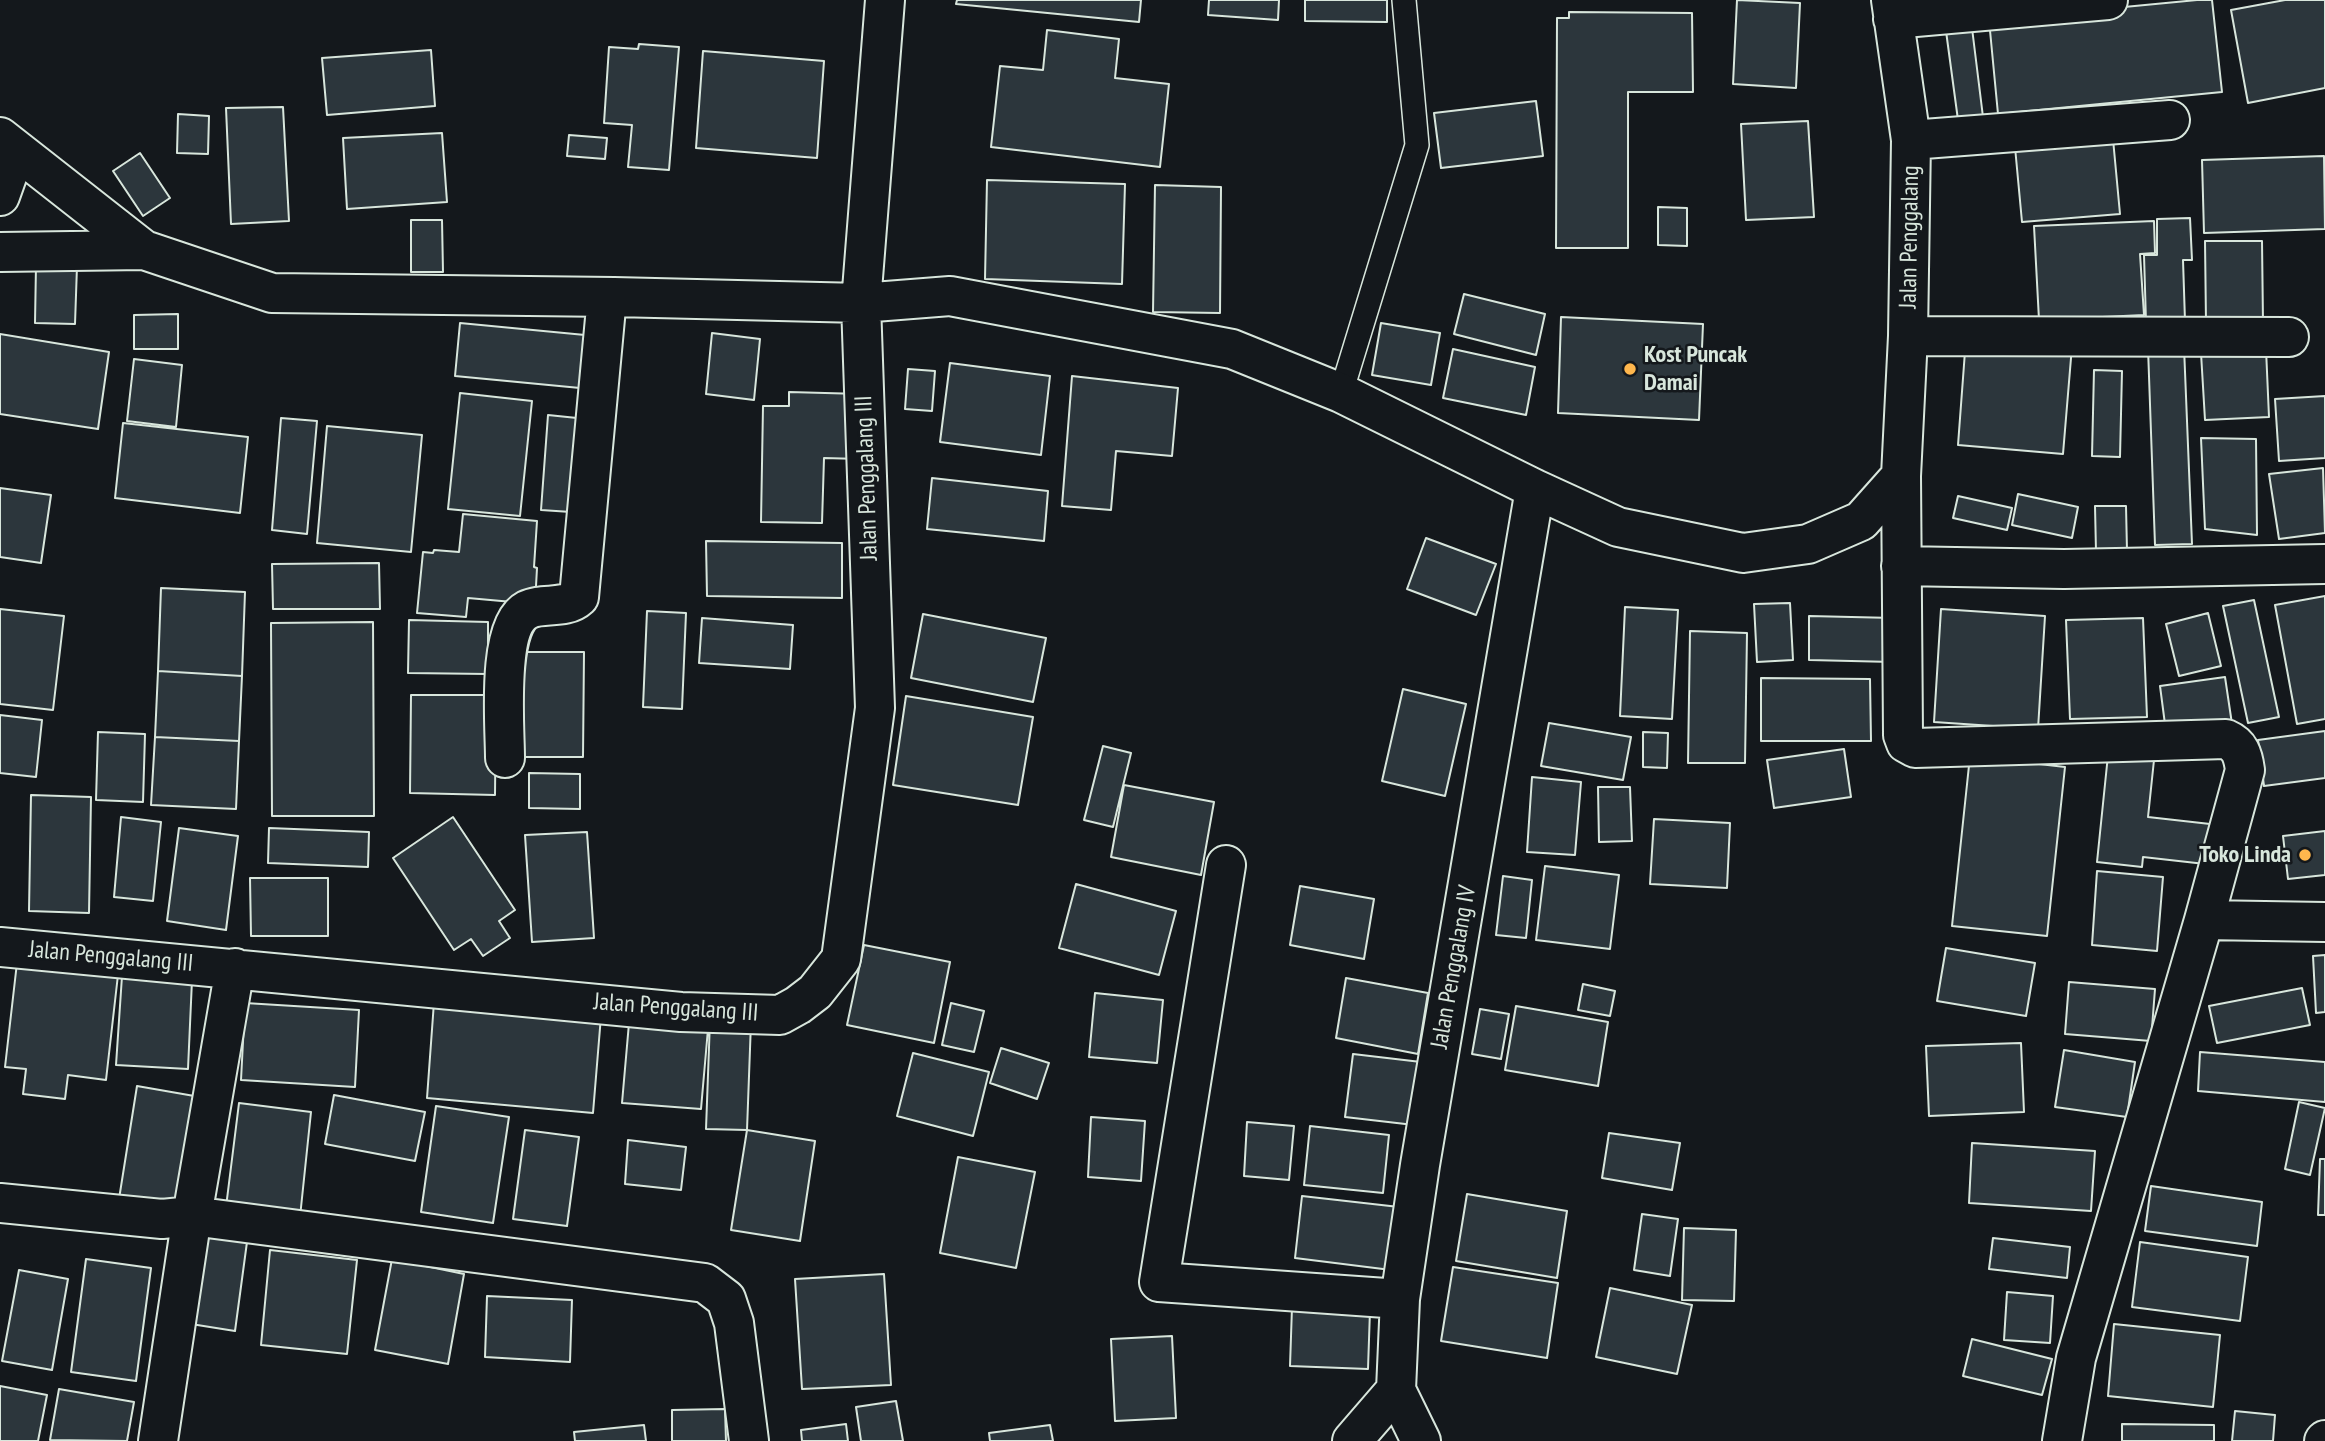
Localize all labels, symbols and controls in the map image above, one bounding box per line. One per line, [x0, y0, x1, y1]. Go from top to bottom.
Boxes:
street label: Jalan Penggalang [1894, 165, 1926, 309]
place label: Kost Puncak Damai [1644, 341, 1747, 397]
marker: Kost Puncak Damai [1622, 361, 1638, 377]
street label: Jalan Penggalang III [850, 395, 884, 561]
place label: Toko Linda [2199, 841, 2291, 869]
marker: Toko Linda [2297, 847, 2313, 863]
street label: Jalan Penggalang IV [1425, 883, 1483, 1051]
street label: Jalan Penggalang III [28, 935, 194, 979]
street label: Jalan Penggalang III [593, 988, 759, 1028]

